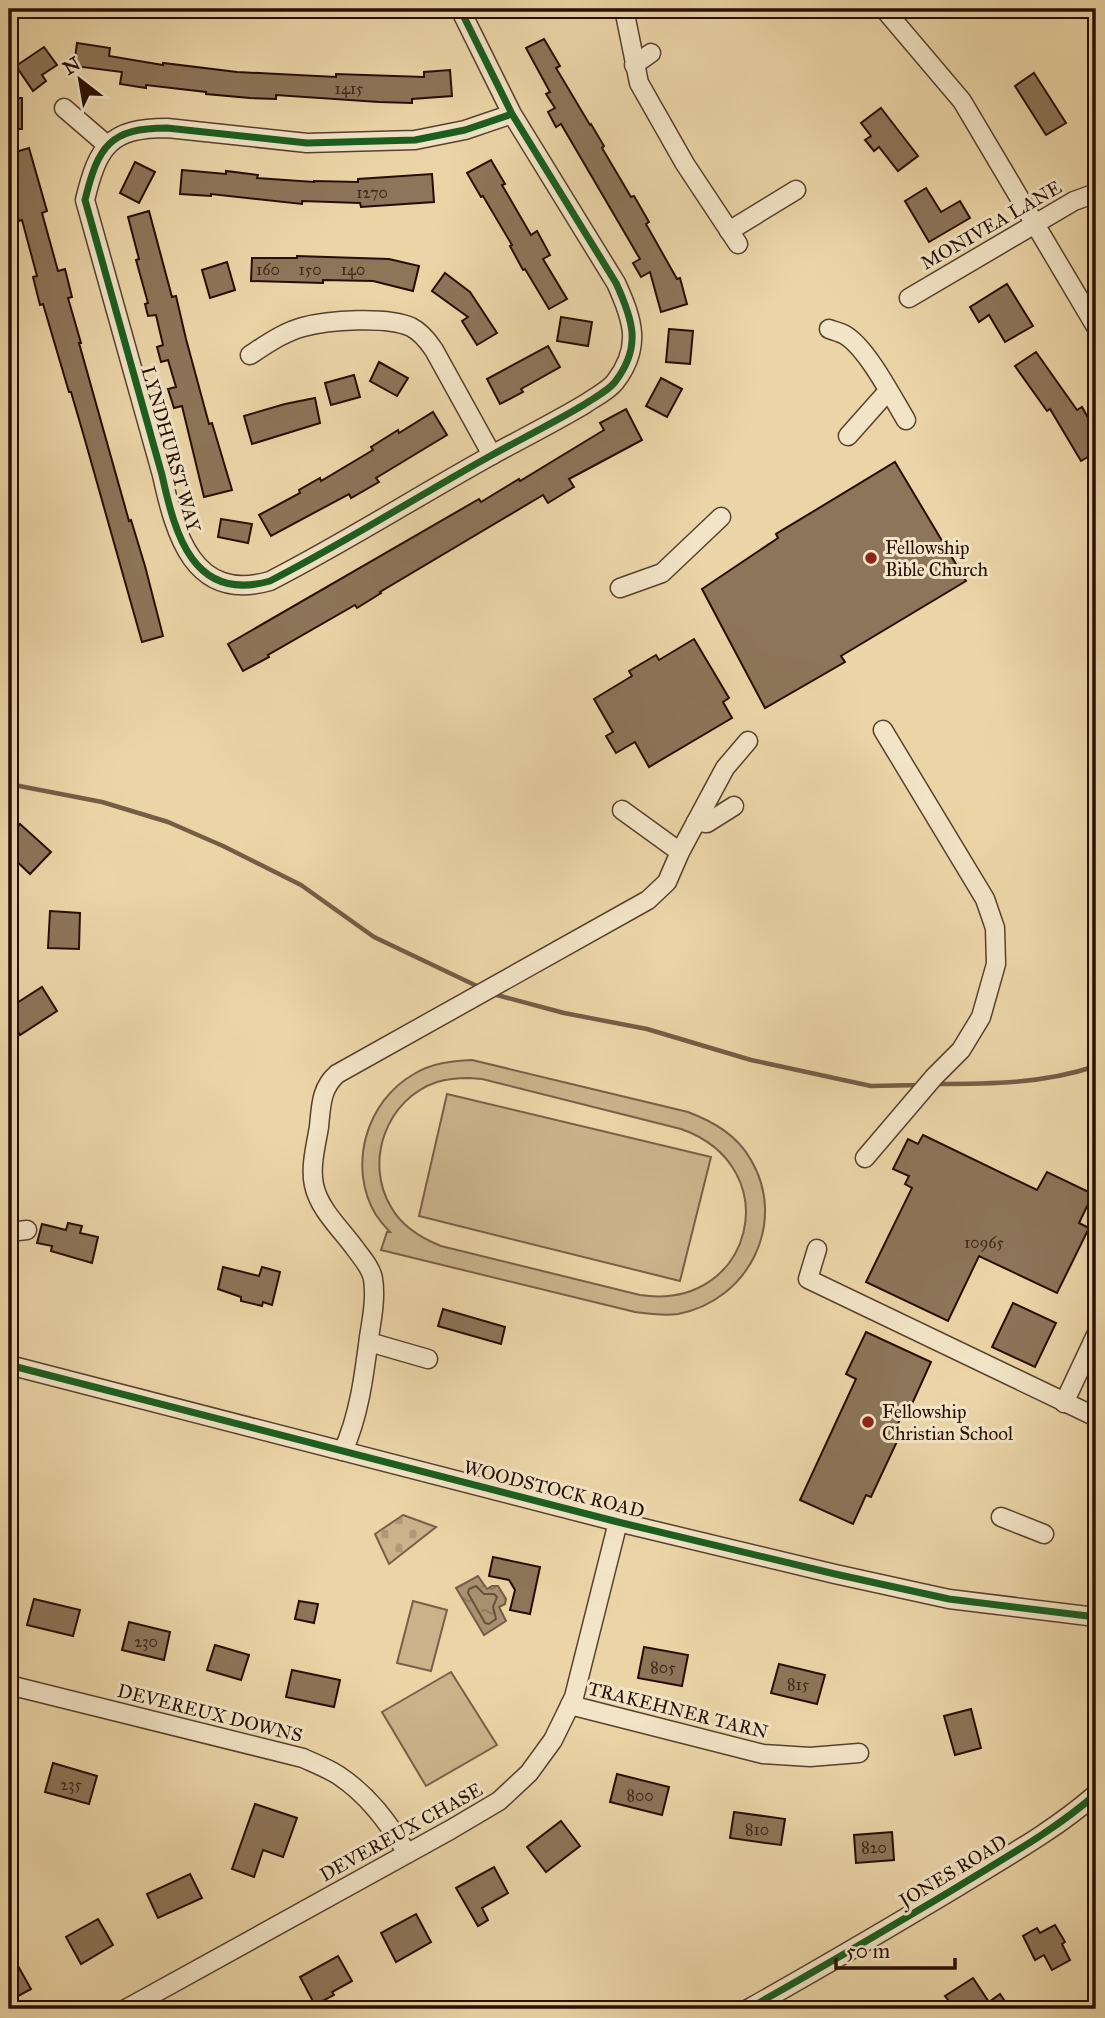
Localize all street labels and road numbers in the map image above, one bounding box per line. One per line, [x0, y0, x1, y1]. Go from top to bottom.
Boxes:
street label: MONIVEA LANE [917, 175, 1066, 275]
street label: LYNDHURST WAY [136, 364, 206, 535]
street label: WOODSTOCK ROAD [461, 1455, 647, 1523]
street label: TRAKEHNER TARN [586, 1676, 770, 1744]
street label: DEVEREUX DOWNS [115, 1679, 305, 1747]
street label: DEVEREUX CHASE [316, 1778, 487, 1886]
street label: JONES ROAD [893, 1830, 1011, 1914]

